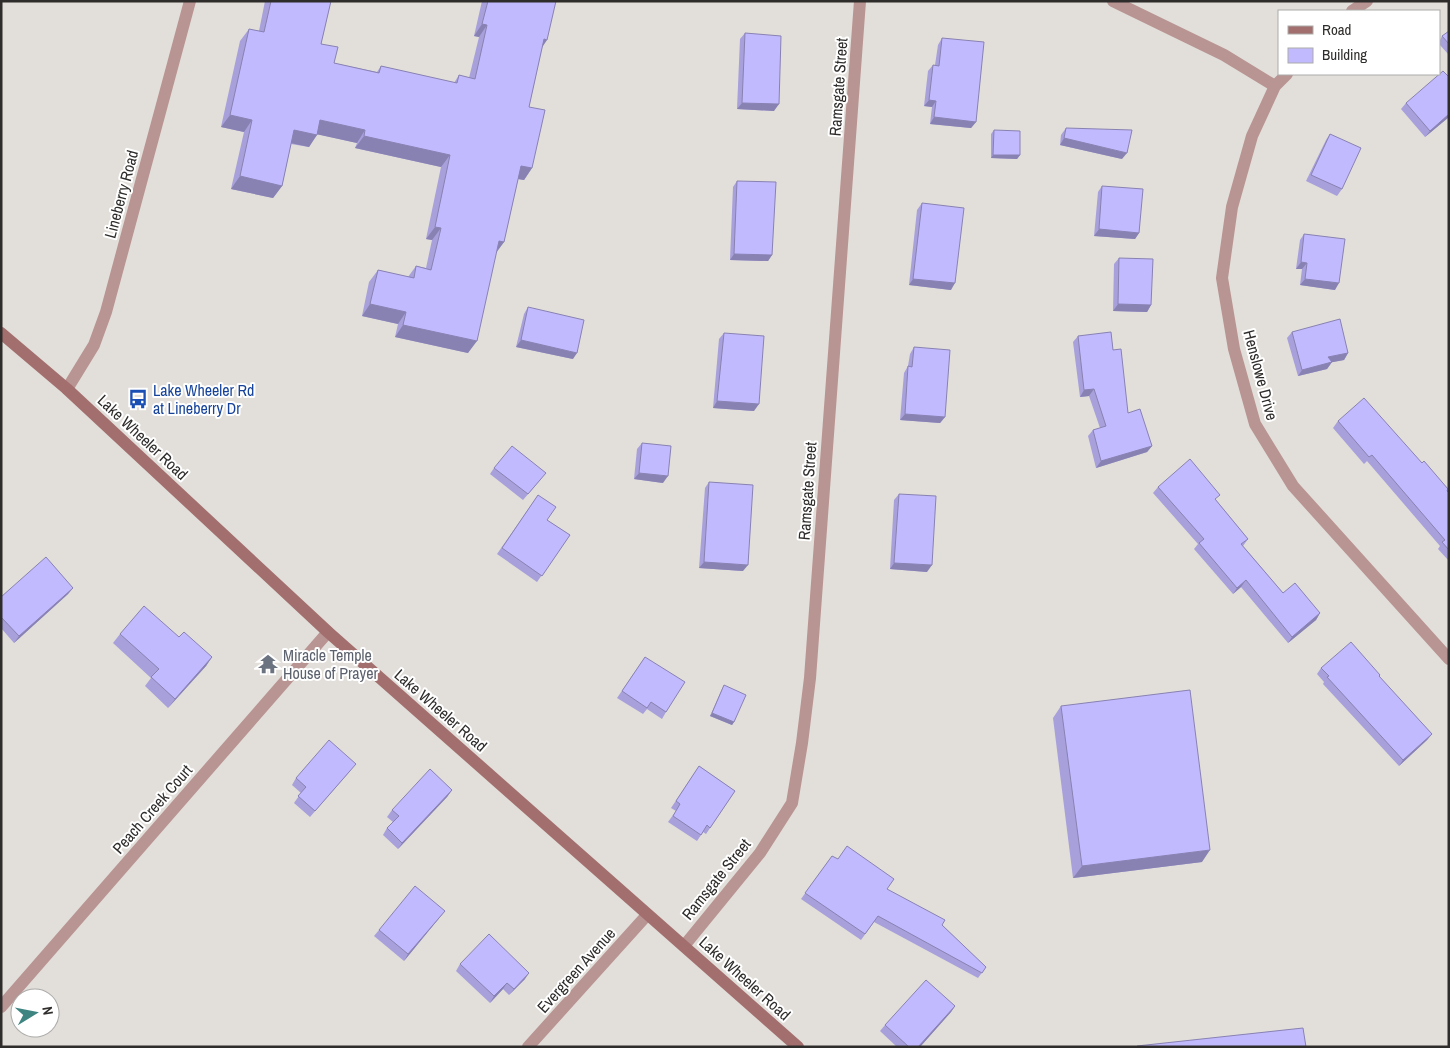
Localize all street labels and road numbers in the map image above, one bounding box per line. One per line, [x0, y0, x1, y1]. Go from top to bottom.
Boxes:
street label: Ramsgate Street [824, 37, 852, 137]
street label: Lineberry Road [99, 147, 143, 241]
street label: Henslowe Drive [1238, 327, 1284, 423]
street label: Lake Wheeler Road [93, 389, 193, 485]
street label: Ramsgate Street [793, 441, 821, 541]
street label: Lake Wheeler Road [390, 664, 492, 756]
street label: Peach Creek Court [107, 759, 197, 858]
street label: Ramsgate Street [676, 834, 756, 924]
street label: Evergreen Avenue [532, 923, 620, 1017]
street label: Lake Wheeler Road [695, 931, 795, 1025]

